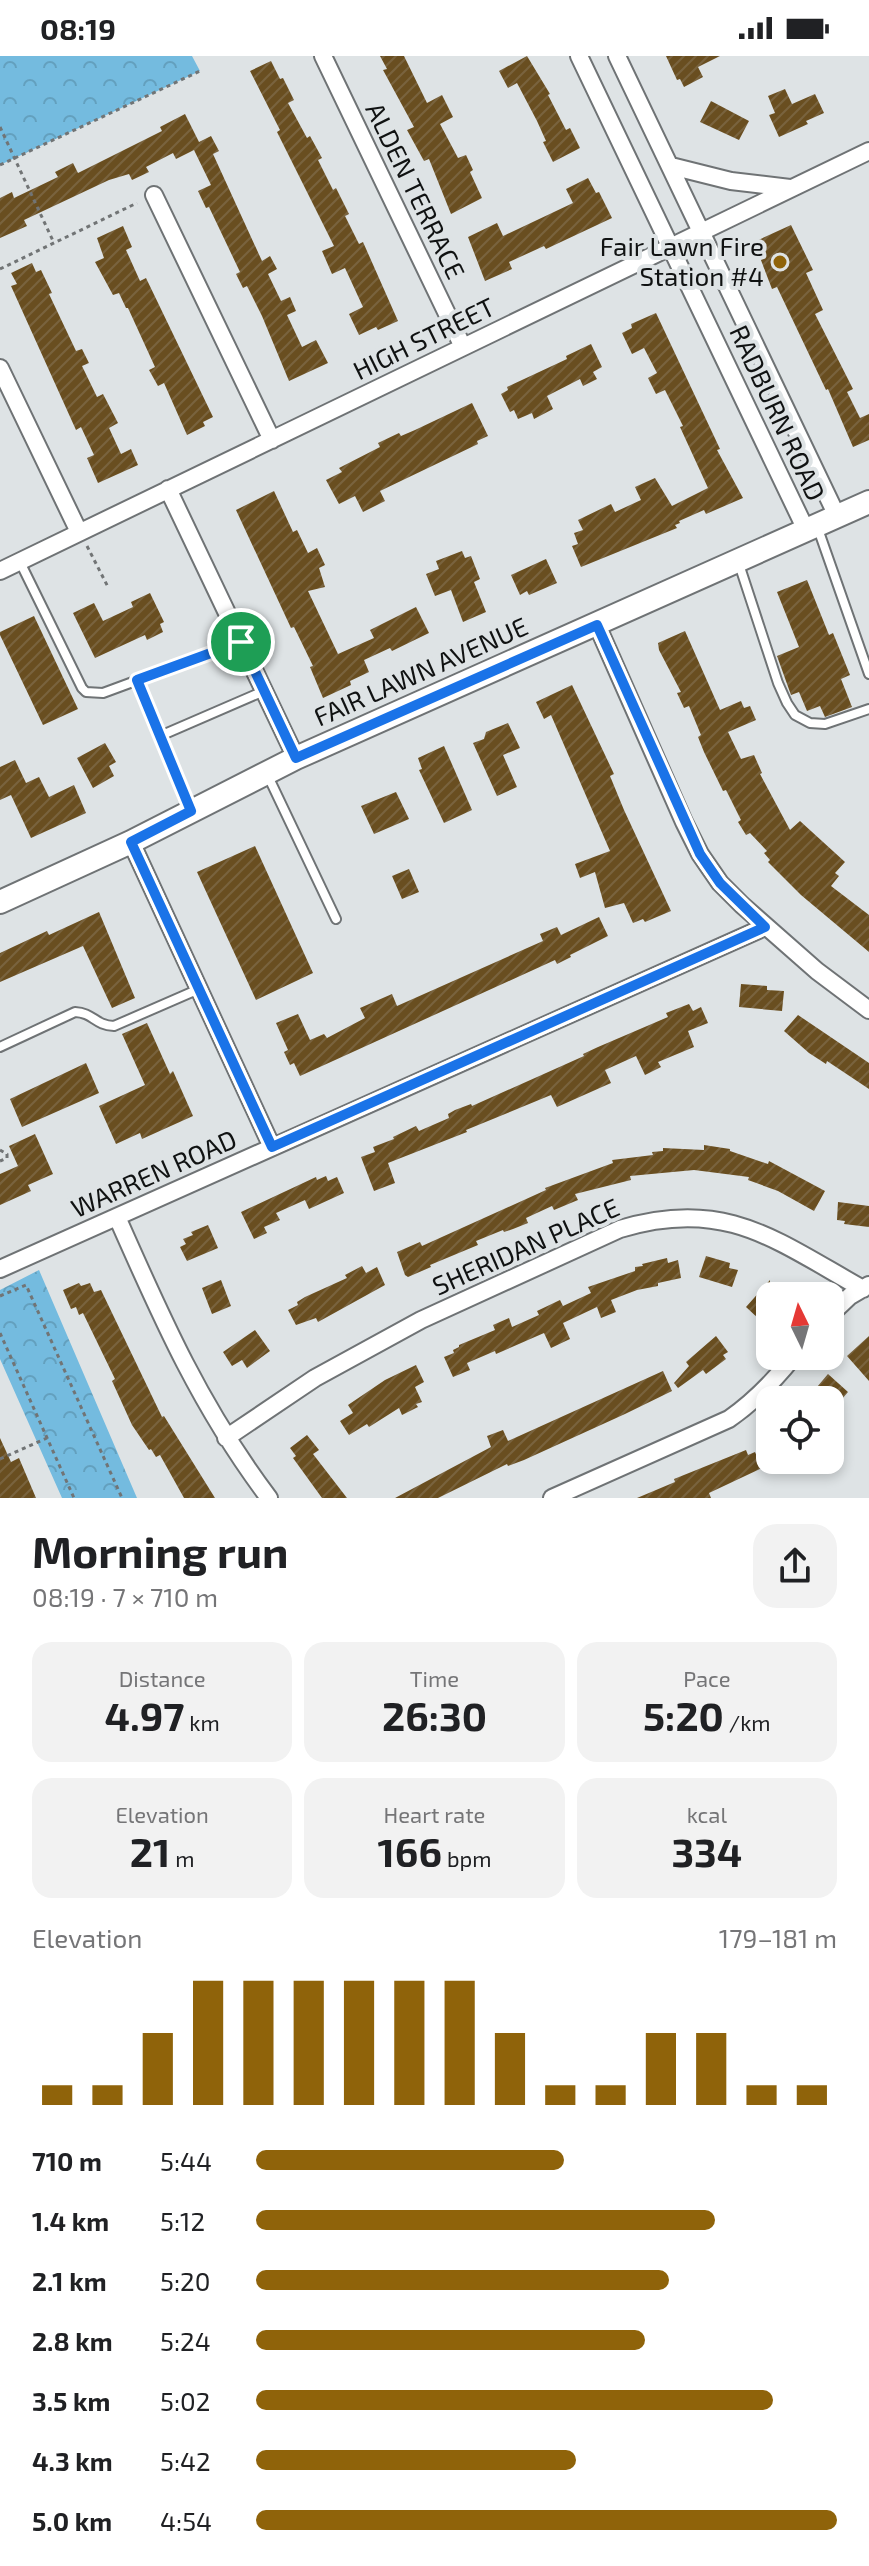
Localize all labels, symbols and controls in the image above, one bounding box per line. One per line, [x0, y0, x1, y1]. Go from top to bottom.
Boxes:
text: 08:19 [40, 10, 116, 46]
street label: ALDEN TERRACE [360, 97, 472, 283]
place label: Fair Lawn Fire Station #4 [600, 230, 764, 291]
marker: Fair Lawn Fire Station #4 [771, 253, 789, 271]
street label: HIGH STREET [347, 290, 499, 385]
street label: RADBURN ROAD [724, 320, 833, 505]
pin [207, 608, 275, 676]
street label: FAIR LAWN AVENUE [309, 610, 532, 732]
icon: arrive [219, 620, 263, 664]
street label: WARREN ROAD [66, 1122, 241, 1223]
street label: SHERIDAN PLACE [427, 1191, 624, 1301]
north arrow [756, 1282, 844, 1370]
map controls [756, 1282, 844, 1474]
button: locate [756, 1386, 844, 1474]
text: Morning run [32, 1524, 288, 1577]
button: share [753, 1524, 837, 1608]
text: 08:19 · 7 × 710 m [32, 1581, 218, 1612]
text: Distance [119, 1665, 206, 1691]
text: Time [410, 1665, 459, 1691]
text: Pace [683, 1665, 731, 1691]
text: 4.97 [104, 1691, 184, 1739]
text: 26:30 [382, 1691, 487, 1739]
text: 5:20 [643, 1691, 724, 1739]
text: km [184, 1709, 220, 1735]
text: /km [724, 1709, 771, 1735]
text: Elevation [115, 1801, 209, 1827]
text: Heart rate [384, 1801, 485, 1827]
text: kcal [687, 1801, 727, 1827]
text: 21 [130, 1827, 170, 1875]
text: 166 [378, 1827, 442, 1875]
text: 334 [671, 1827, 742, 1875]
text: m [170, 1845, 195, 1871]
text: bpm [442, 1845, 491, 1871]
text: Elevation [32, 1922, 142, 1953]
text: 179–181 m [719, 1922, 837, 1953]
text: 710 m [32, 2145, 102, 2176]
text: 5:44 [160, 2145, 212, 2176]
text: 1.4 km [32, 2205, 109, 2236]
text: 5:12 [160, 2205, 205, 2236]
text: 2.1 km [32, 2265, 107, 2296]
text: 5:20 [160, 2265, 210, 2296]
text: 2.8 km [32, 2325, 113, 2356]
text: 5:24 [160, 2325, 211, 2356]
text: 3.5 km [32, 2385, 111, 2416]
text: 5:02 [160, 2385, 210, 2416]
text: 4.3 km [32, 2445, 113, 2476]
text: 5:42 [160, 2445, 211, 2476]
text: 5.0 km [32, 2505, 112, 2536]
text: 4:54 [160, 2505, 212, 2536]

